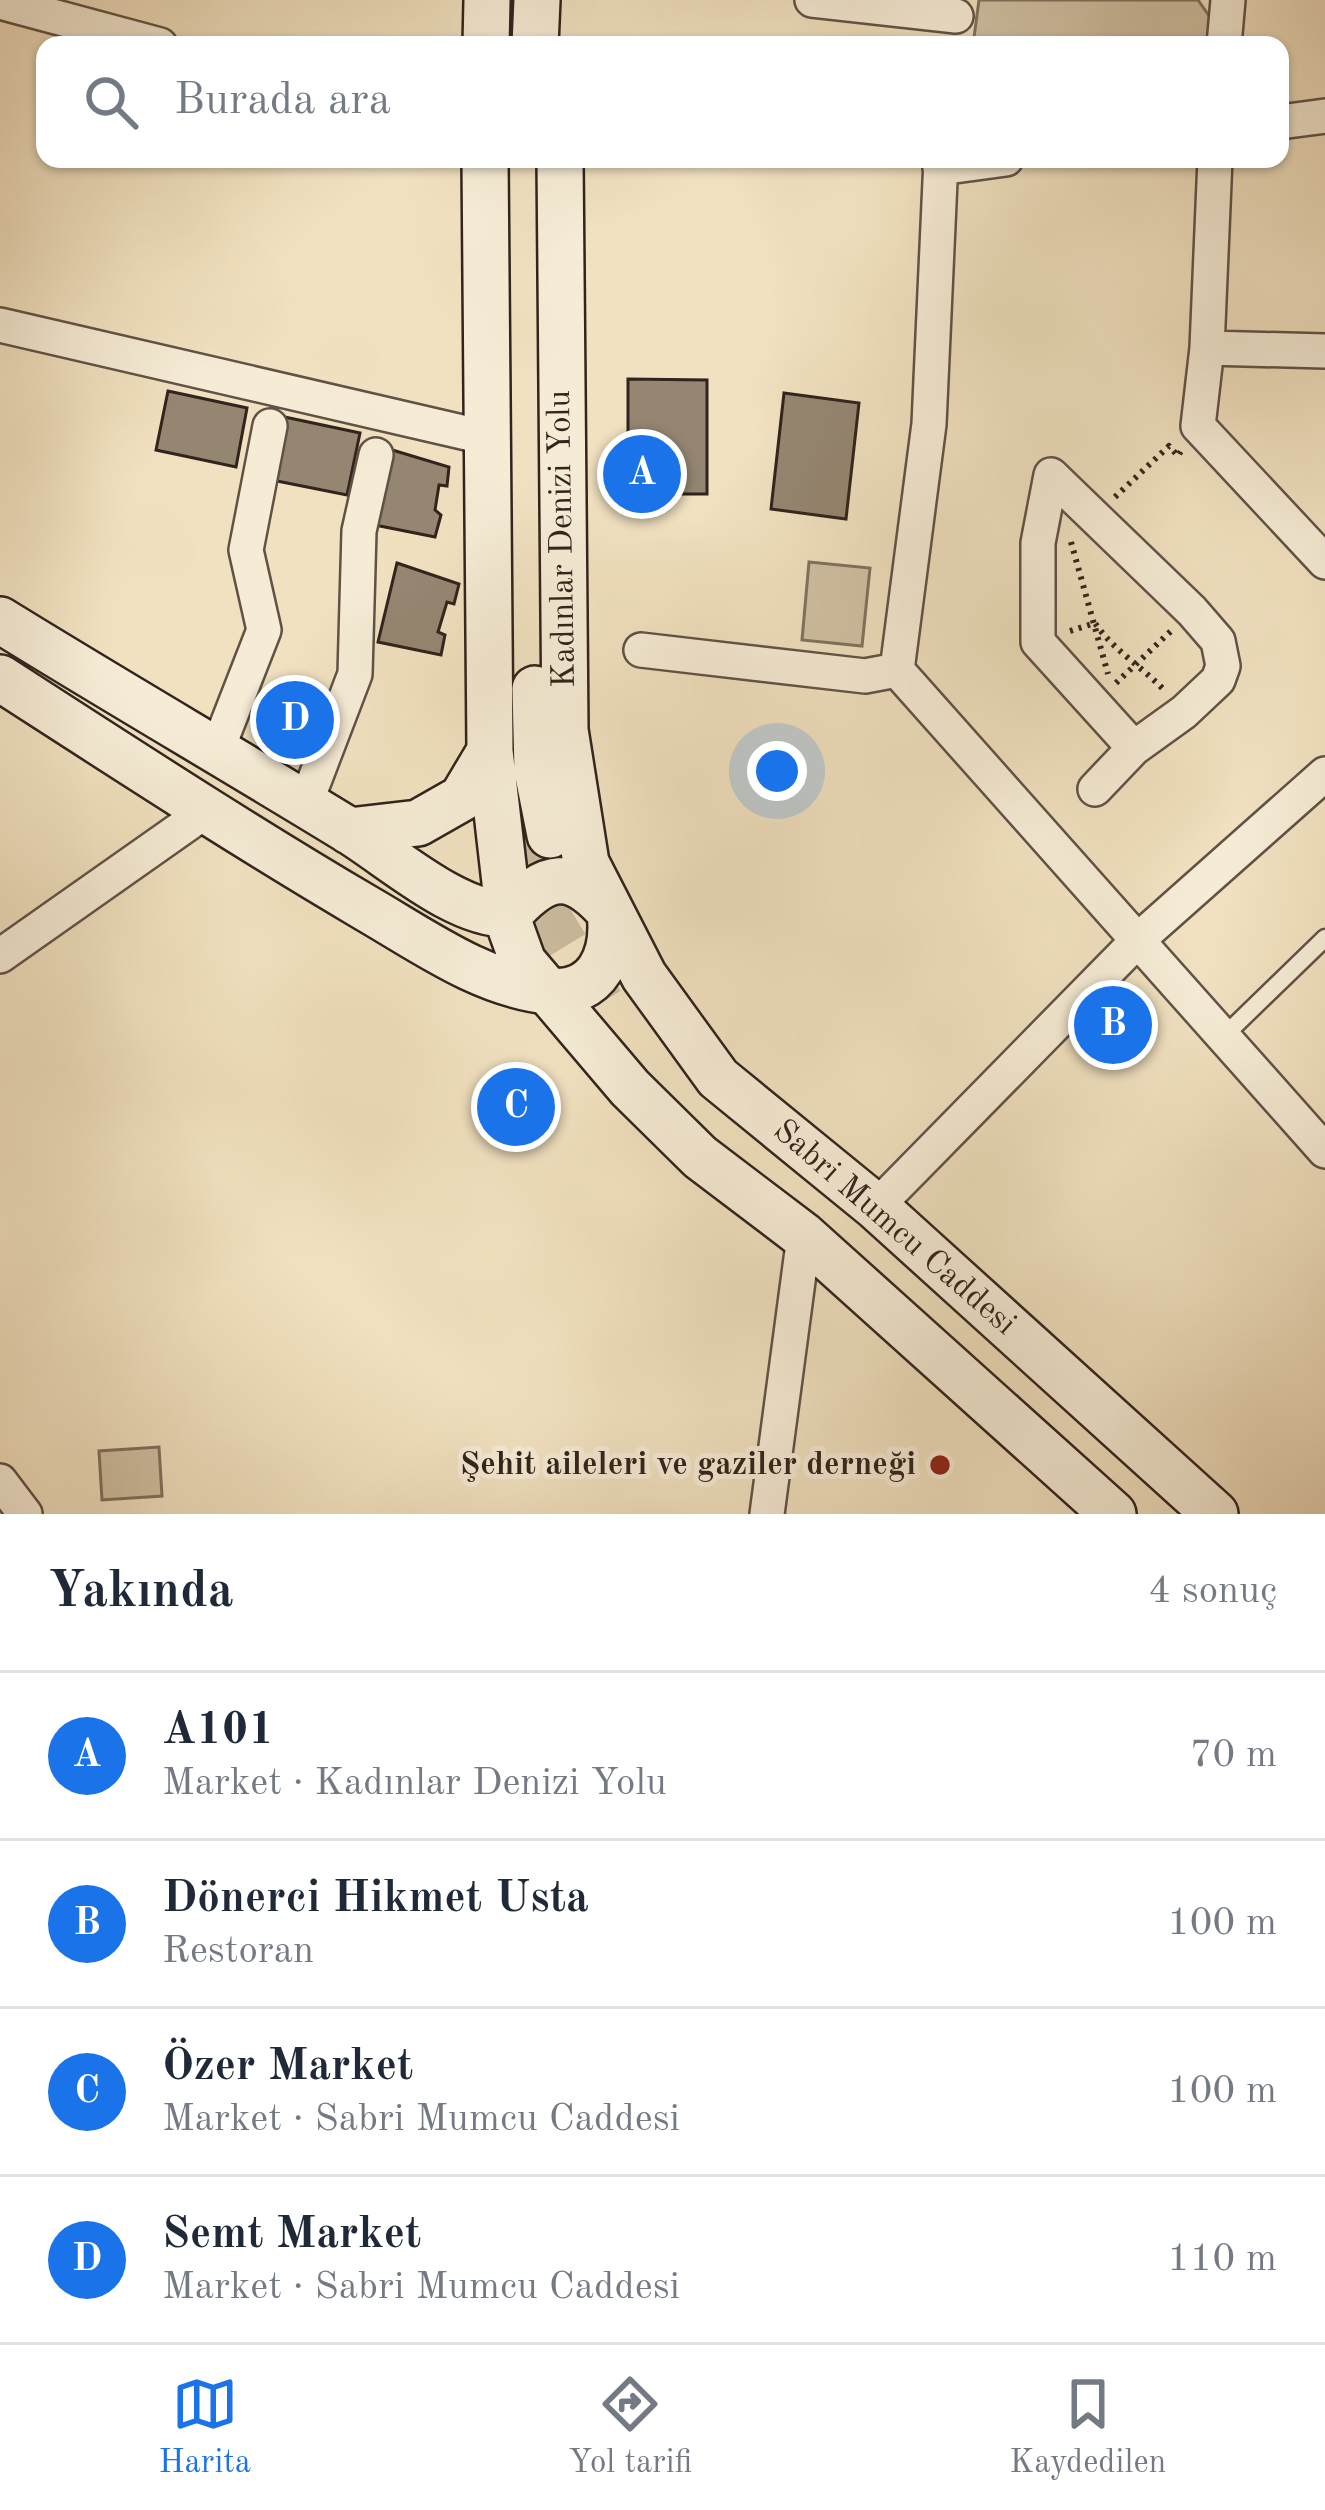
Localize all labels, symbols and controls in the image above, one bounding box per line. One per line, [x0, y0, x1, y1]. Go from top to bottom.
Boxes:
search box [36, 36, 1289, 168]
icon: search [78, 69, 144, 135]
text: Burada ara [174, 79, 391, 124]
street label: Kadınlar Denizi Yolu [544, 390, 582, 688]
pin: A [603, 429, 681, 519]
pin: D [256, 675, 334, 765]
your location [747, 741, 807, 801]
pin: B [1074, 980, 1152, 1070]
pin: C [477, 1062, 555, 1152]
street label: Sabri Mumcu Caddesi [766, 1114, 1022, 1342]
place label: Şehit aileleri ve gaziler derneği [460, 1449, 916, 1482]
marker: Şehit aileleri ve gaziler derneği [927, 1452, 953, 1478]
text: Yakında [48, 1567, 234, 1618]
text: 4 sonuç [1148, 1572, 1277, 1611]
text: A101 [162, 1709, 274, 1754]
text: A [72, 1736, 102, 1775]
text: 70 m [1190, 1736, 1277, 1775]
text: Market · Kadınlar Denizi Yolu [162, 1764, 667, 1803]
text: Dönerci Hikmet Usta [162, 1877, 589, 1922]
text: B [73, 1904, 101, 1943]
text: 100 m [1167, 1904, 1277, 1943]
text: Restoran [162, 1932, 314, 1971]
text: Özer Market [162, 2045, 413, 2090]
text: C [74, 2072, 100, 2111]
text: 100 m [1167, 2072, 1277, 2111]
text: Market · Sabri Mumcu Caddesi [162, 2100, 680, 2139]
text: Semt Market [162, 2213, 421, 2258]
text: D [72, 2240, 102, 2279]
text: 110 m [1167, 2240, 1277, 2279]
text: Market · Sabri Mumcu Caddesi [162, 2268, 680, 2307]
tab: Harita [159, 2371, 251, 2484]
tab: Yol tarifi [568, 2371, 692, 2484]
tab: Kaydedilen [1009, 2371, 1166, 2484]

